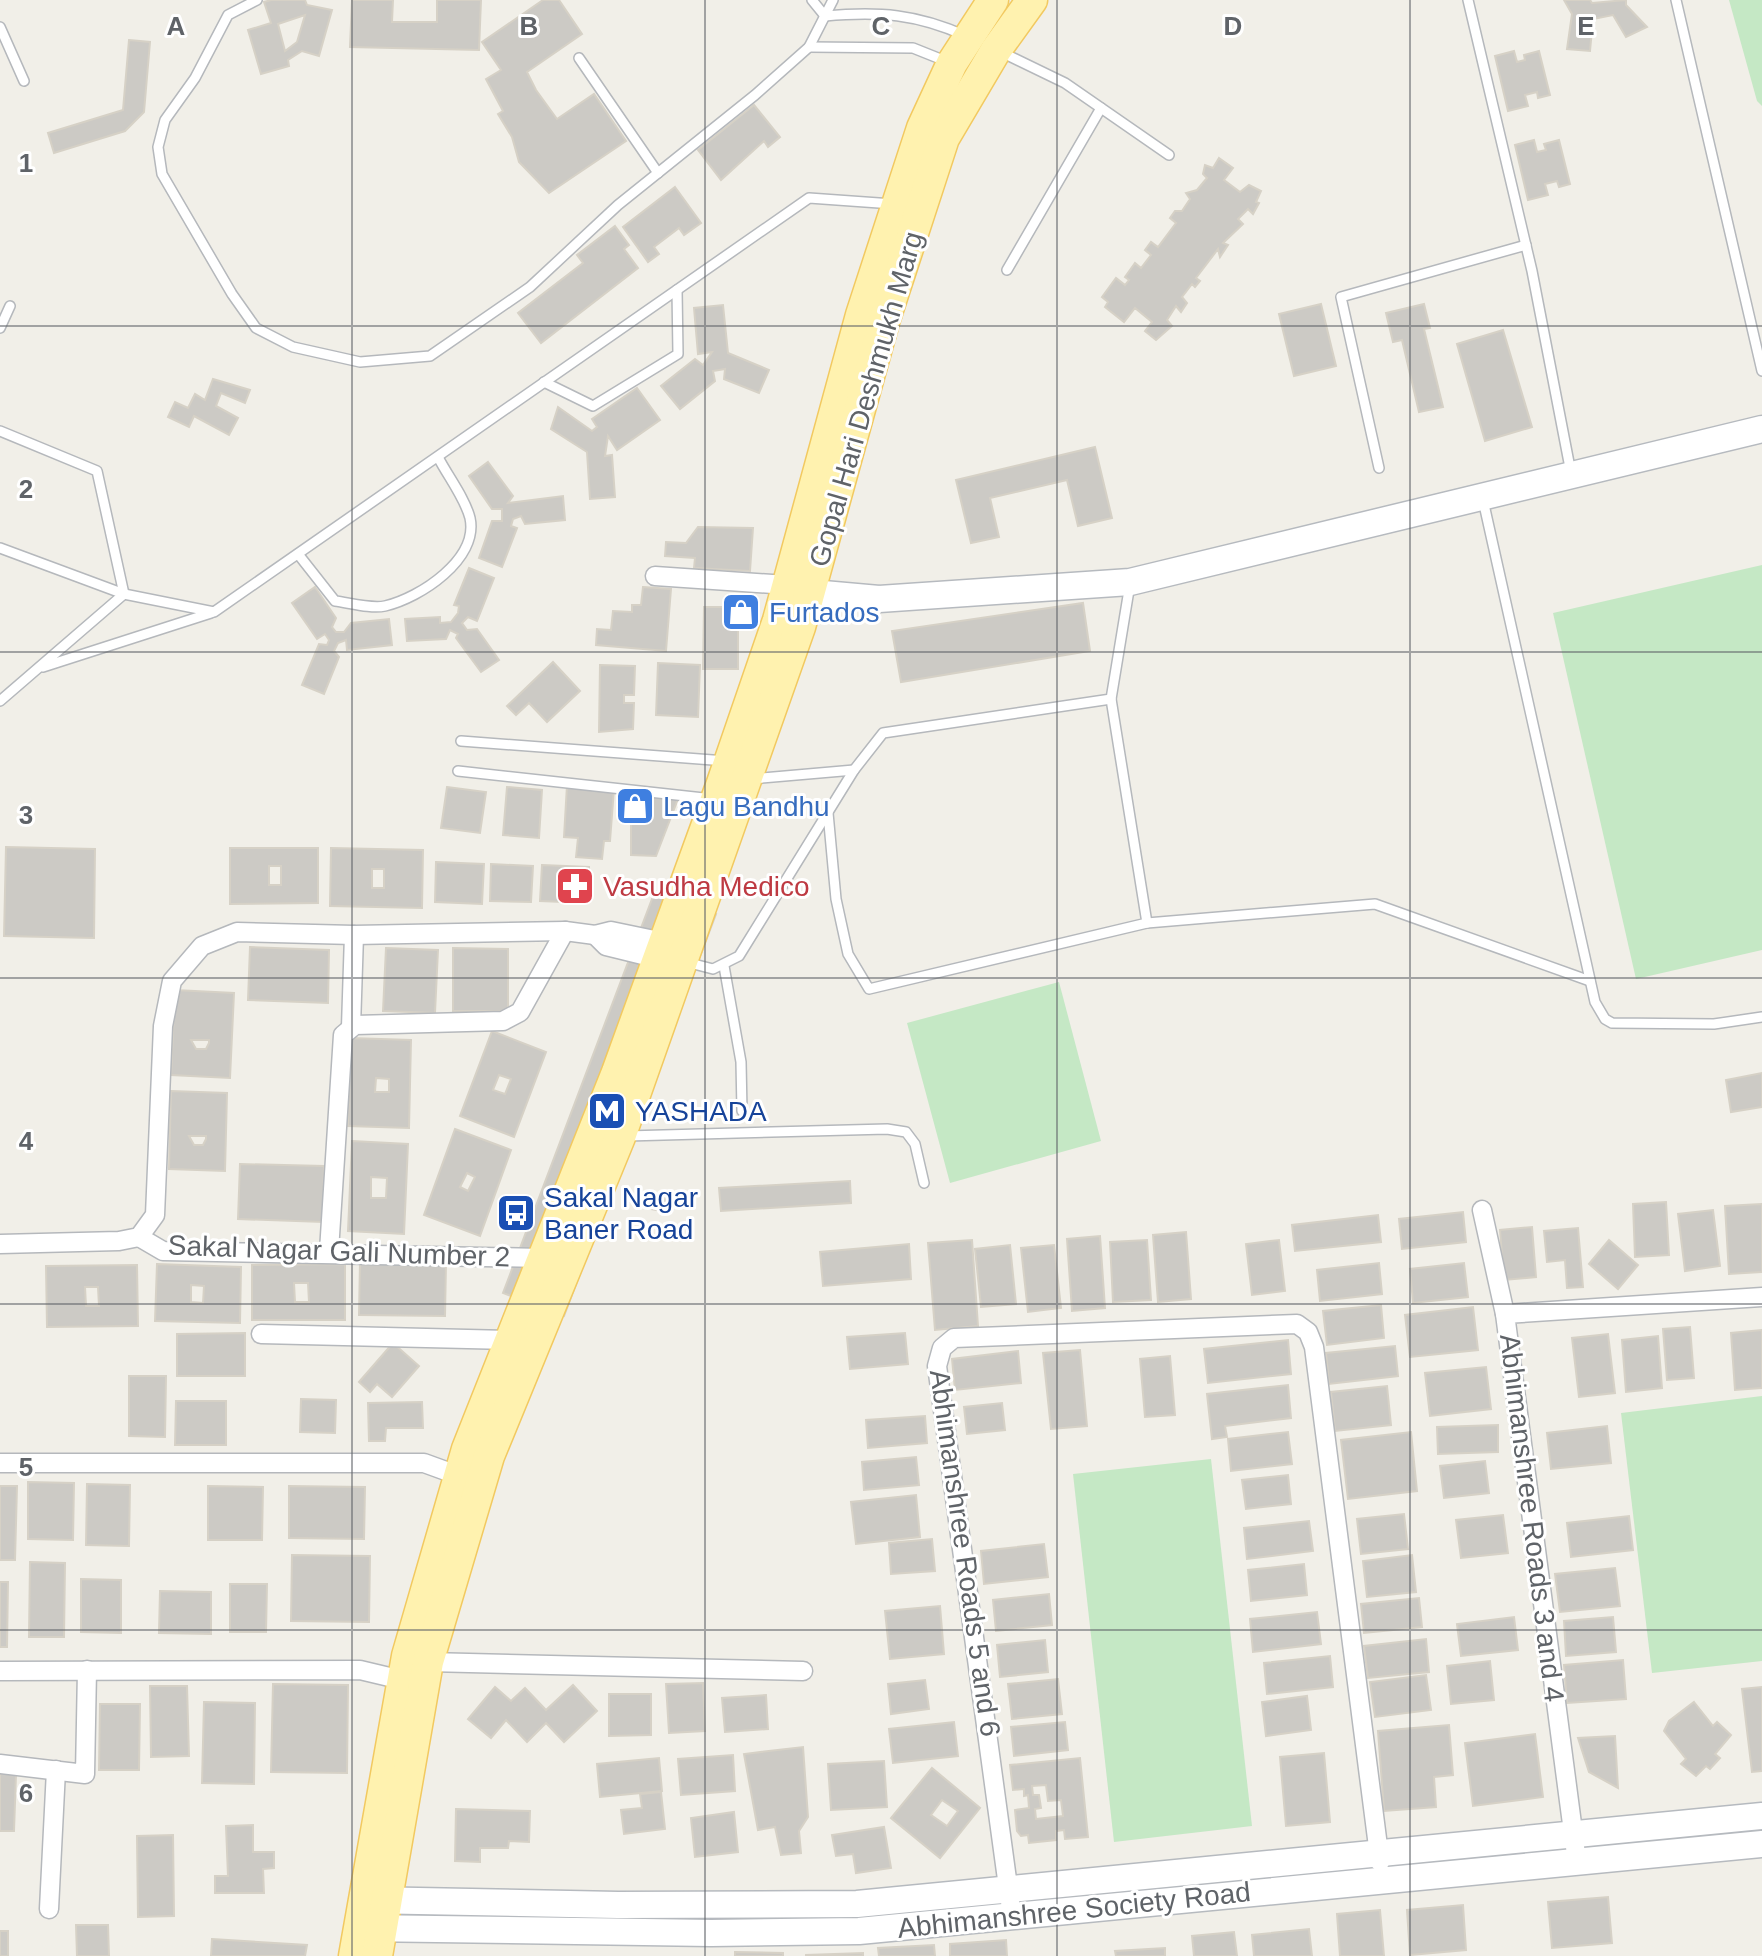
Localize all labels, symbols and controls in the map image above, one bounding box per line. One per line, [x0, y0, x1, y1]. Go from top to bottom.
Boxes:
text: A [167, 11, 186, 41]
text: B [520, 11, 538, 41]
text: C [872, 11, 891, 41]
text: D [1224, 11, 1242, 41]
text: E [1577, 11, 1595, 41]
text: 1 [19, 148, 33, 178]
street label: Gopal Hari Deshmukh Marg [803, 228, 929, 570]
text: 2 [19, 474, 33, 504]
shop icon: Furtados [720, 591, 762, 633]
place label: Furtados [769, 597, 880, 628]
shop icon: Lagu Bandhu [614, 785, 656, 827]
place label: Lagu Bandhu [663, 791, 830, 822]
text: 3 [19, 800, 33, 830]
pharmacy icon: Vasudha Medico [554, 865, 596, 907]
place label: Vasudha Medico [603, 871, 810, 902]
metro station icon: YASHADA [586, 1090, 628, 1132]
place label: YASHADA [635, 1096, 767, 1127]
text: 4 [19, 1126, 34, 1156]
place label: Sakal Nagar Baner Road [544, 1182, 698, 1245]
bus stop icon: Sakal Nagar Baner Road [495, 1192, 537, 1234]
street label: Sakal Nagar Gali Number 2 [167, 1230, 511, 1272]
street label: Abhimanshree Roads 3 and 4 [1494, 1332, 1570, 1704]
street label: Abhimanshree Roads 5 and 6 [924, 1367, 1006, 1739]
text: 5 [19, 1452, 33, 1482]
text: 6 [19, 1778, 33, 1808]
street label: Abhimanshree Society Road [896, 1876, 1252, 1944]

